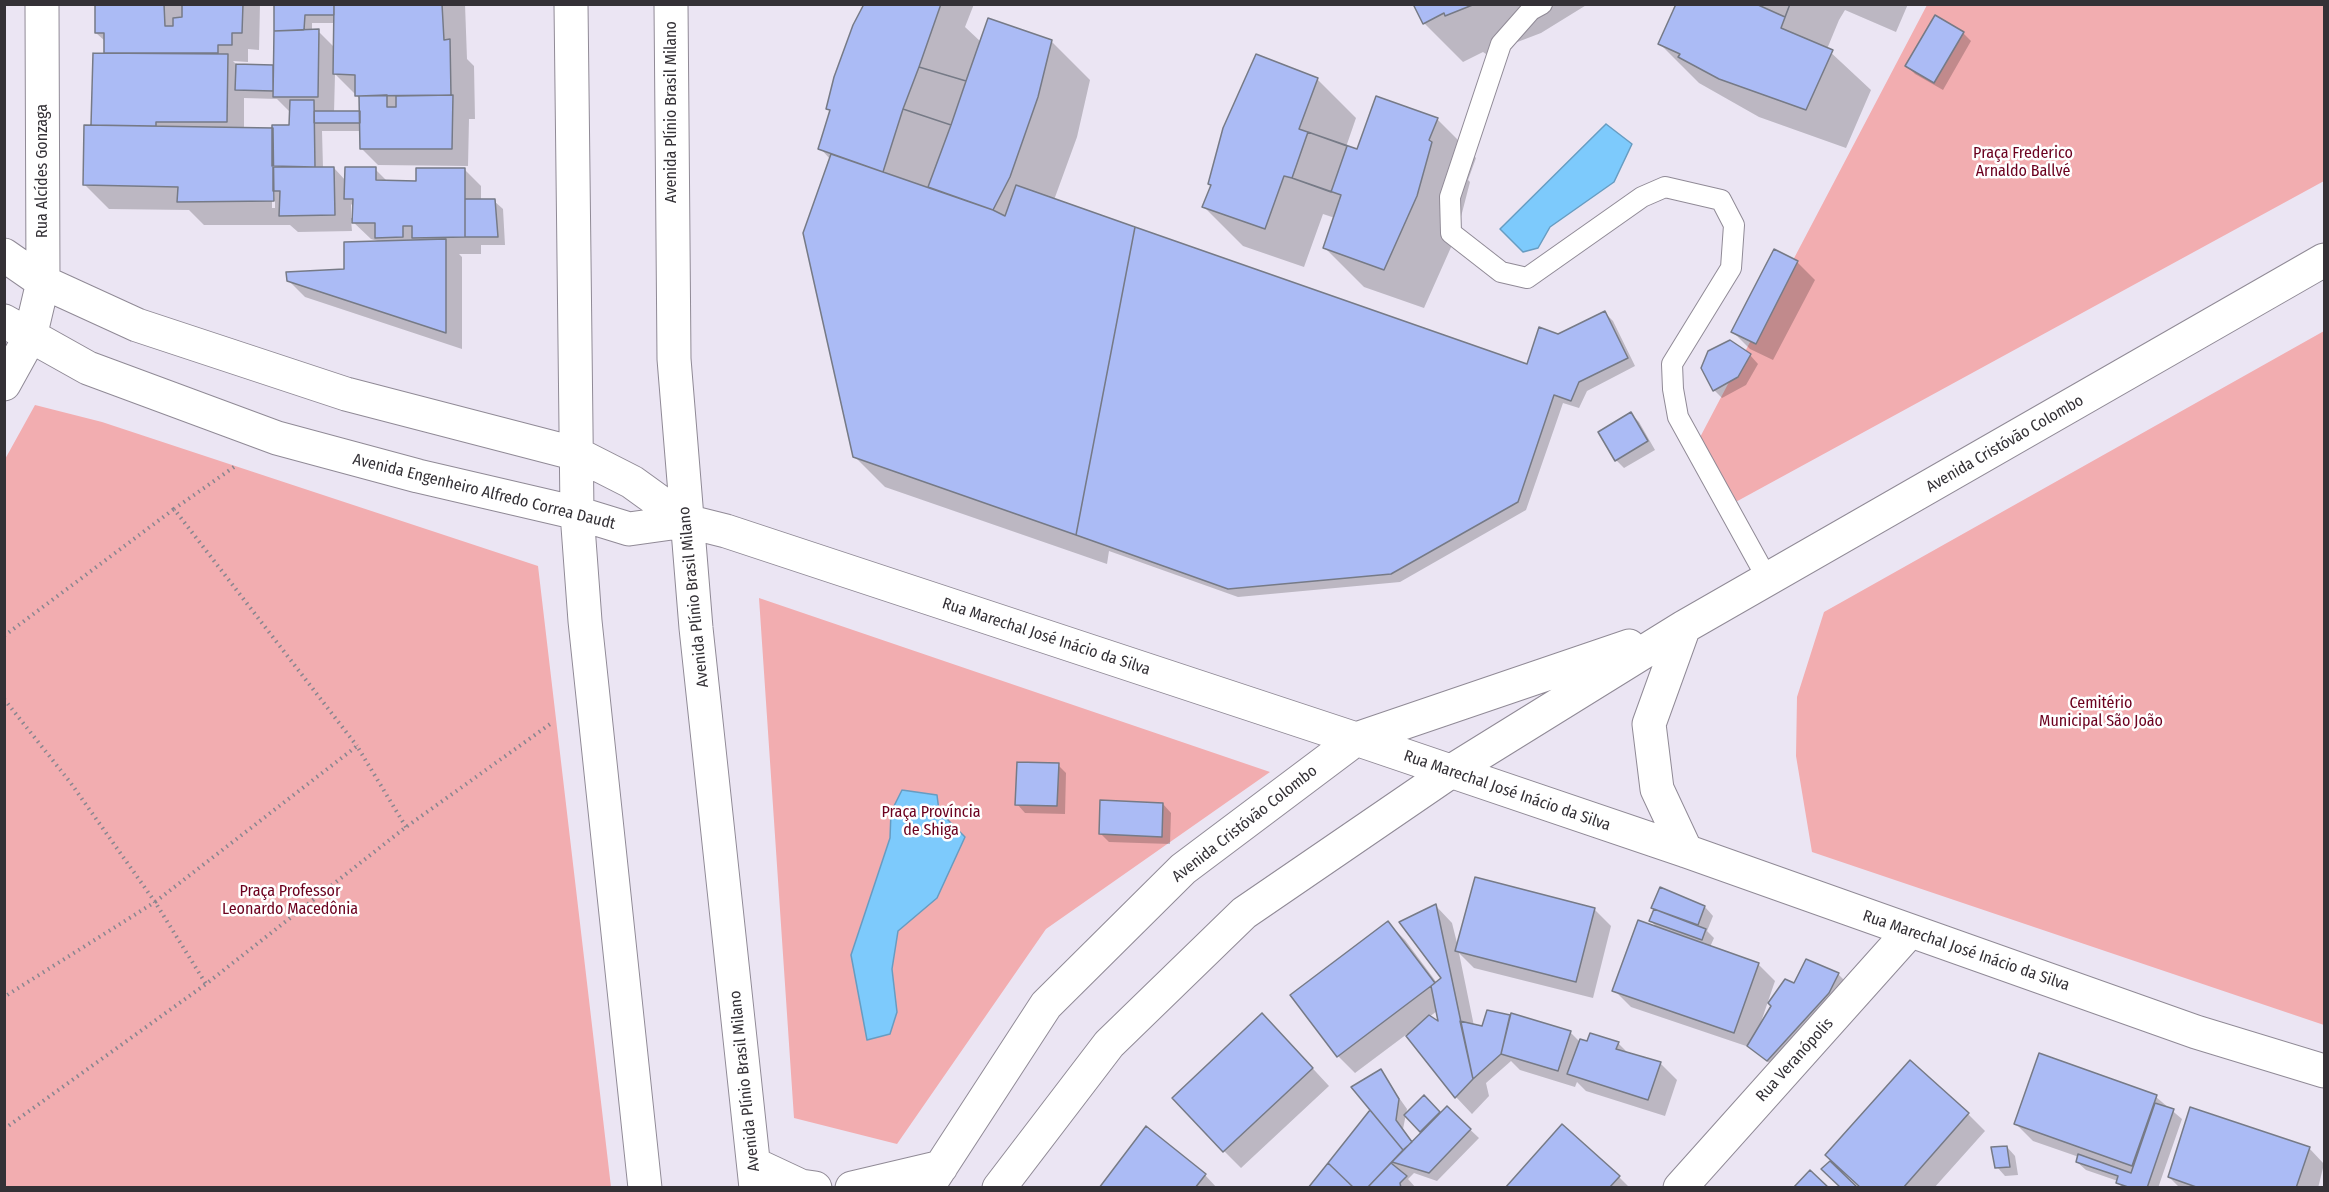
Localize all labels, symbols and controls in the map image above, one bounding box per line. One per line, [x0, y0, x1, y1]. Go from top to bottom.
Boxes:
street label: Avenida Plínio Brasil Milano [662, 21, 682, 203]
street label: Rua Alcídes Gonzaga [33, 104, 53, 238]
park label: Praça Frederico Arnaldo Ballvé [1973, 144, 2073, 182]
street label: Avenida Cristóvão Colombo [1923, 391, 2087, 497]
street label: Avenida Engenheiro Alfredo Correa Daudt [351, 450, 617, 534]
street label: Avenida Plínio Brasil Milano [675, 506, 713, 688]
street label: Rua Marechal José Inácio da Silva [940, 594, 1152, 680]
park label: Cemitério Municipal São João [2039, 694, 2163, 732]
street label: Rua Marechal José Inácio da Silva [1401, 746, 1613, 836]
street label: Avenida Cristóvão Colombo [1169, 761, 1321, 887]
park label: Praça Província de Shiga [881, 803, 981, 841]
park label: Praça Professor Leonardo Macedônia [222, 882, 358, 920]
street label: Rua Marechal José Inácio da Silva [1860, 906, 2072, 996]
street label: Avenida Plínio Brasil Milano [726, 990, 764, 1172]
street label: Rua Veranópolis [1752, 1014, 1838, 1106]

